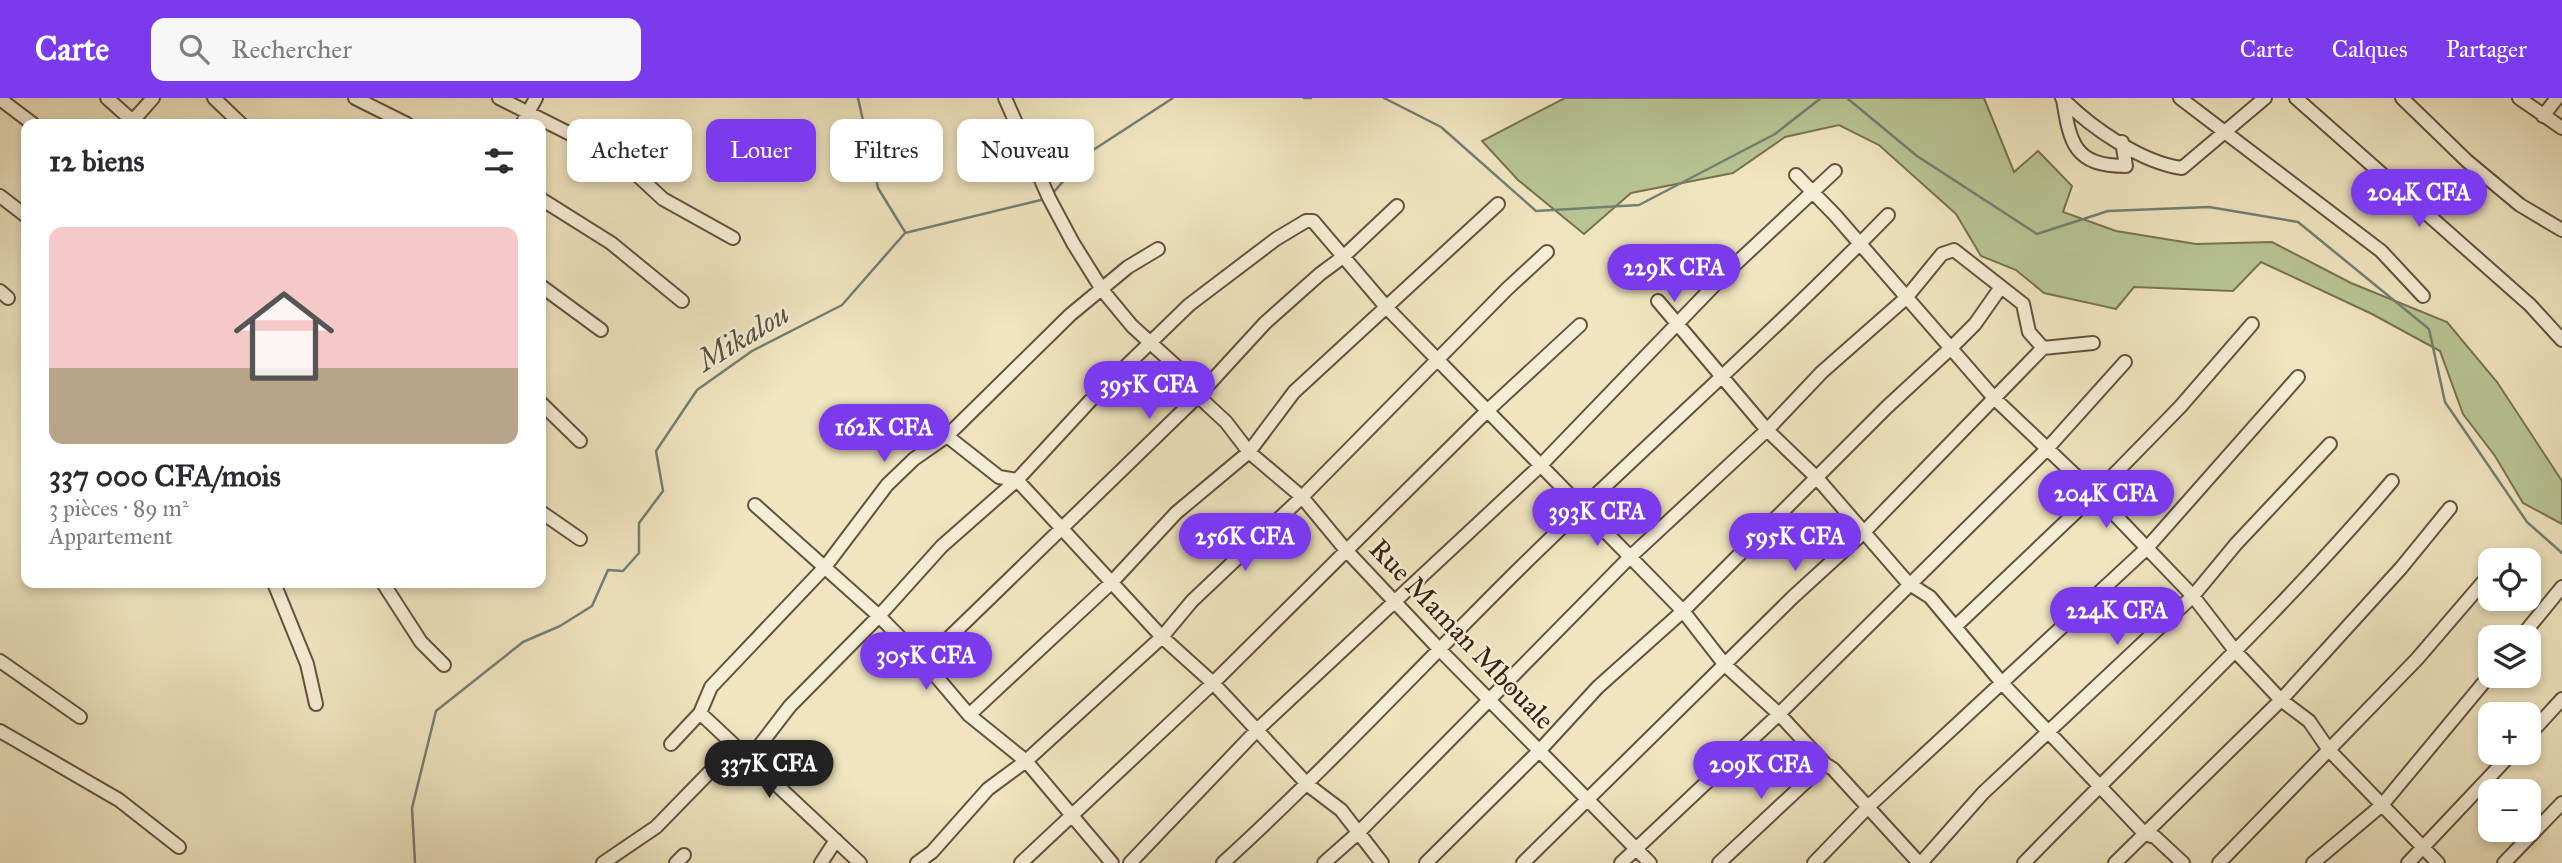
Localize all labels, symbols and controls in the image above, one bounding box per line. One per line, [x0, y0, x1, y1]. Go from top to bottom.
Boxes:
search box [151, 18, 641, 81]
text: Carte [35, 29, 109, 69]
icon: search [175, 30, 213, 68]
text: Rechercher [231, 33, 352, 65]
text: Carte [2240, 34, 2294, 64]
text: Calques [2332, 34, 2408, 64]
text: Partager [2446, 34, 2527, 64]
chip: Acheter [567, 119, 692, 182]
chip: Louer [706, 119, 816, 182]
chip: Filtres [830, 119, 943, 182]
chip: Nouveau [957, 119, 1094, 182]
icon: filters [480, 142, 518, 180]
text: 12 biens [49, 143, 144, 179]
pin: 204K CFA [2347, 170, 2491, 229]
text: 204K CFA [2367, 178, 2471, 206]
pin: 229K CFA [1602, 244, 1746, 304]
text: 229K CFA [1623, 253, 1725, 281]
icon: home [221, 273, 347, 399]
water label: Mikalou [688, 296, 796, 380]
pin: 395K CFA [1077, 362, 1221, 421]
text: 395K CFA [1100, 370, 1198, 398]
pin: 162K CFA [812, 404, 956, 464]
text: 162K CFA [835, 413, 933, 441]
text: 337 000 CFA/mois [49, 458, 281, 494]
pin: 204K CFA [2034, 470, 2178, 530]
text: 204K CFA [2054, 479, 2158, 507]
pin: 393K CFA [1525, 489, 1669, 548]
text: 3 pièces · 89 m² [49, 494, 189, 522]
text: 393K CFA [1548, 497, 1646, 525]
pin: 256K CFA [1173, 514, 1317, 573]
pin: 595K CFA [1723, 514, 1867, 573]
text: Appartement [49, 522, 173, 550]
text: 256K CFA [1195, 522, 1295, 550]
text: 595K CFA [1745, 522, 1845, 550]
street label: Rue Maman Mbouale [1362, 531, 1562, 737]
map controls [2478, 548, 2541, 842]
button: locate [2478, 548, 2541, 611]
pin: 224K CFA [2045, 588, 2189, 647]
text: 224K CFA [2066, 596, 2168, 624]
button: layers [2478, 625, 2541, 688]
pin: 305K CFA [854, 632, 998, 692]
text: 305K CFA [876, 641, 976, 669]
button: + [2478, 702, 2541, 765]
pin: 337K CFA [697, 740, 841, 800]
pin: 209K CFA [1689, 742, 1833, 801]
text: 337K CFA [720, 749, 818, 777]
text: 209K CFA [1709, 750, 1813, 778]
button: − [2478, 779, 2541, 842]

